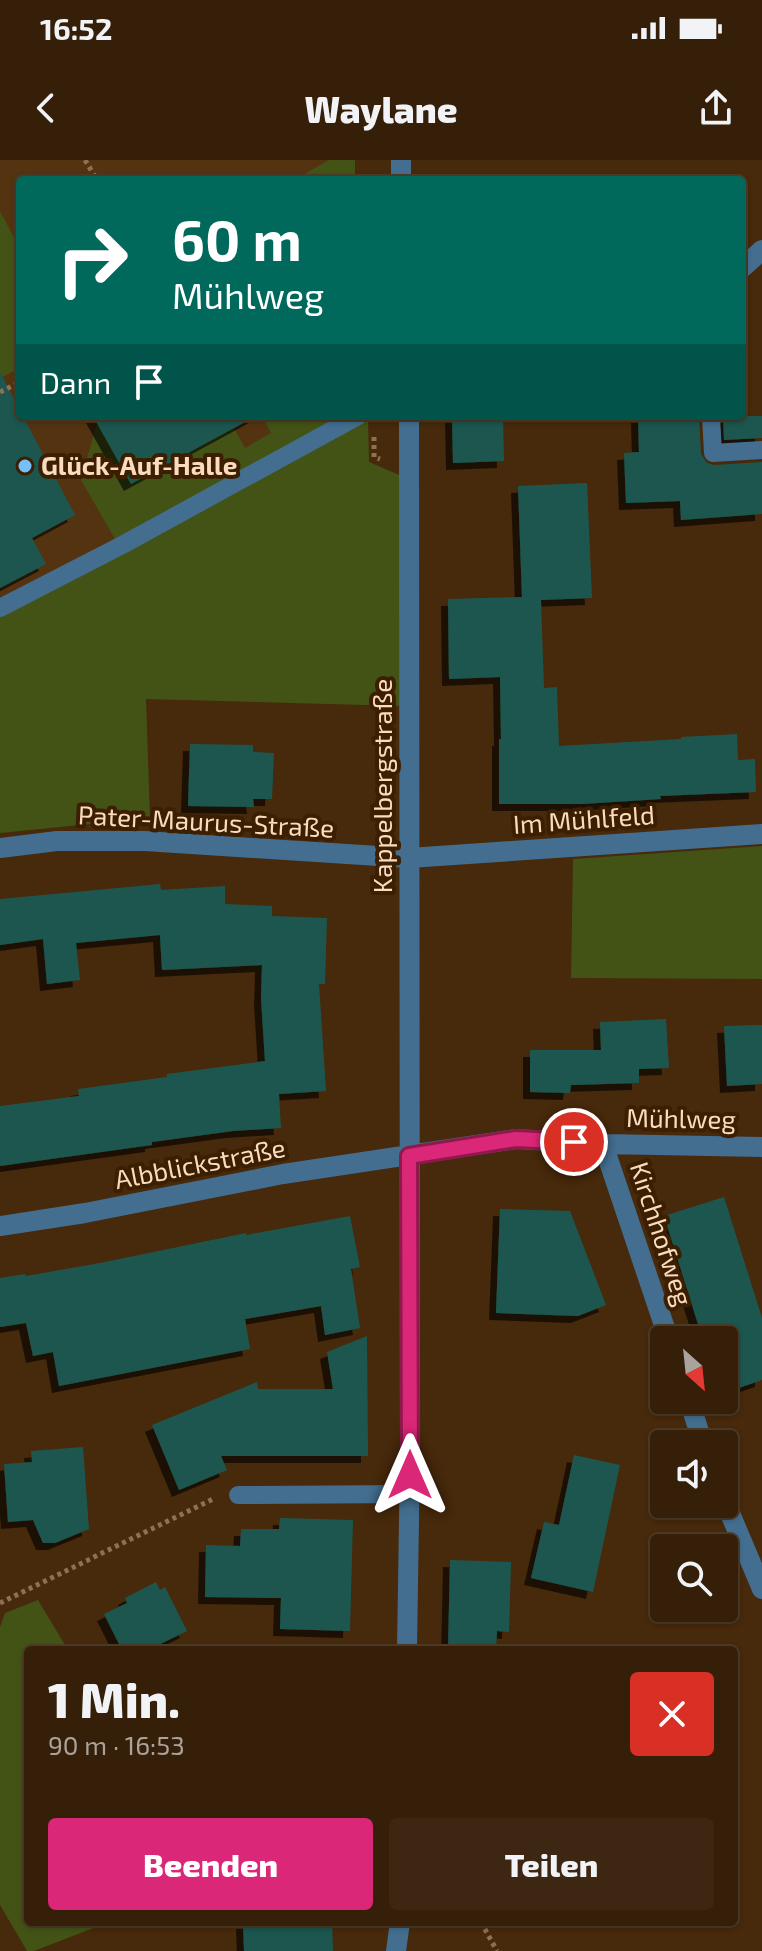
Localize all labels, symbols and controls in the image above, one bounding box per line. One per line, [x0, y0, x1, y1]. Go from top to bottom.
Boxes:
text: 16:52 [40, 10, 112, 46]
icon: back [24, 86, 68, 130]
icon: share [694, 86, 738, 130]
text: Waylane [304, 87, 458, 130]
text: 60 m [172, 205, 302, 272]
icon: right [40, 208, 144, 312]
text: Mühlweg [172, 273, 324, 316]
icon: arrive [127, 360, 171, 404]
text: Dann [40, 364, 111, 400]
place label: Glück-Auf-Halle [41, 449, 237, 480]
marker: Glück-Auf-Halle [16, 457, 34, 475]
street label: Kappelbergstraße [366, 679, 397, 893]
street label: Pater-Maurus-Straße [77, 798, 335, 843]
street label: Im Mühlfeld [512, 798, 656, 839]
street label: Mühlweg [626, 1101, 736, 1134]
pin [540, 1108, 608, 1176]
icon: arrive [552, 1120, 596, 1164]
street label: Albblickstraße [112, 1131, 288, 1194]
street label: Kirchhofweg [625, 1158, 700, 1309]
north arrow [650, 1326, 738, 1414]
map controls [650, 1326, 738, 1622]
button: sound [650, 1430, 738, 1518]
position arrow [368, 1433, 452, 1517]
button: search [650, 1534, 738, 1622]
text: 1 Min. [48, 1670, 180, 1728]
button: close [630, 1672, 714, 1756]
text: 90 m · 16:53 [48, 1729, 185, 1760]
button: Beenden [48, 1818, 373, 1910]
button: Teilen [389, 1818, 714, 1910]

